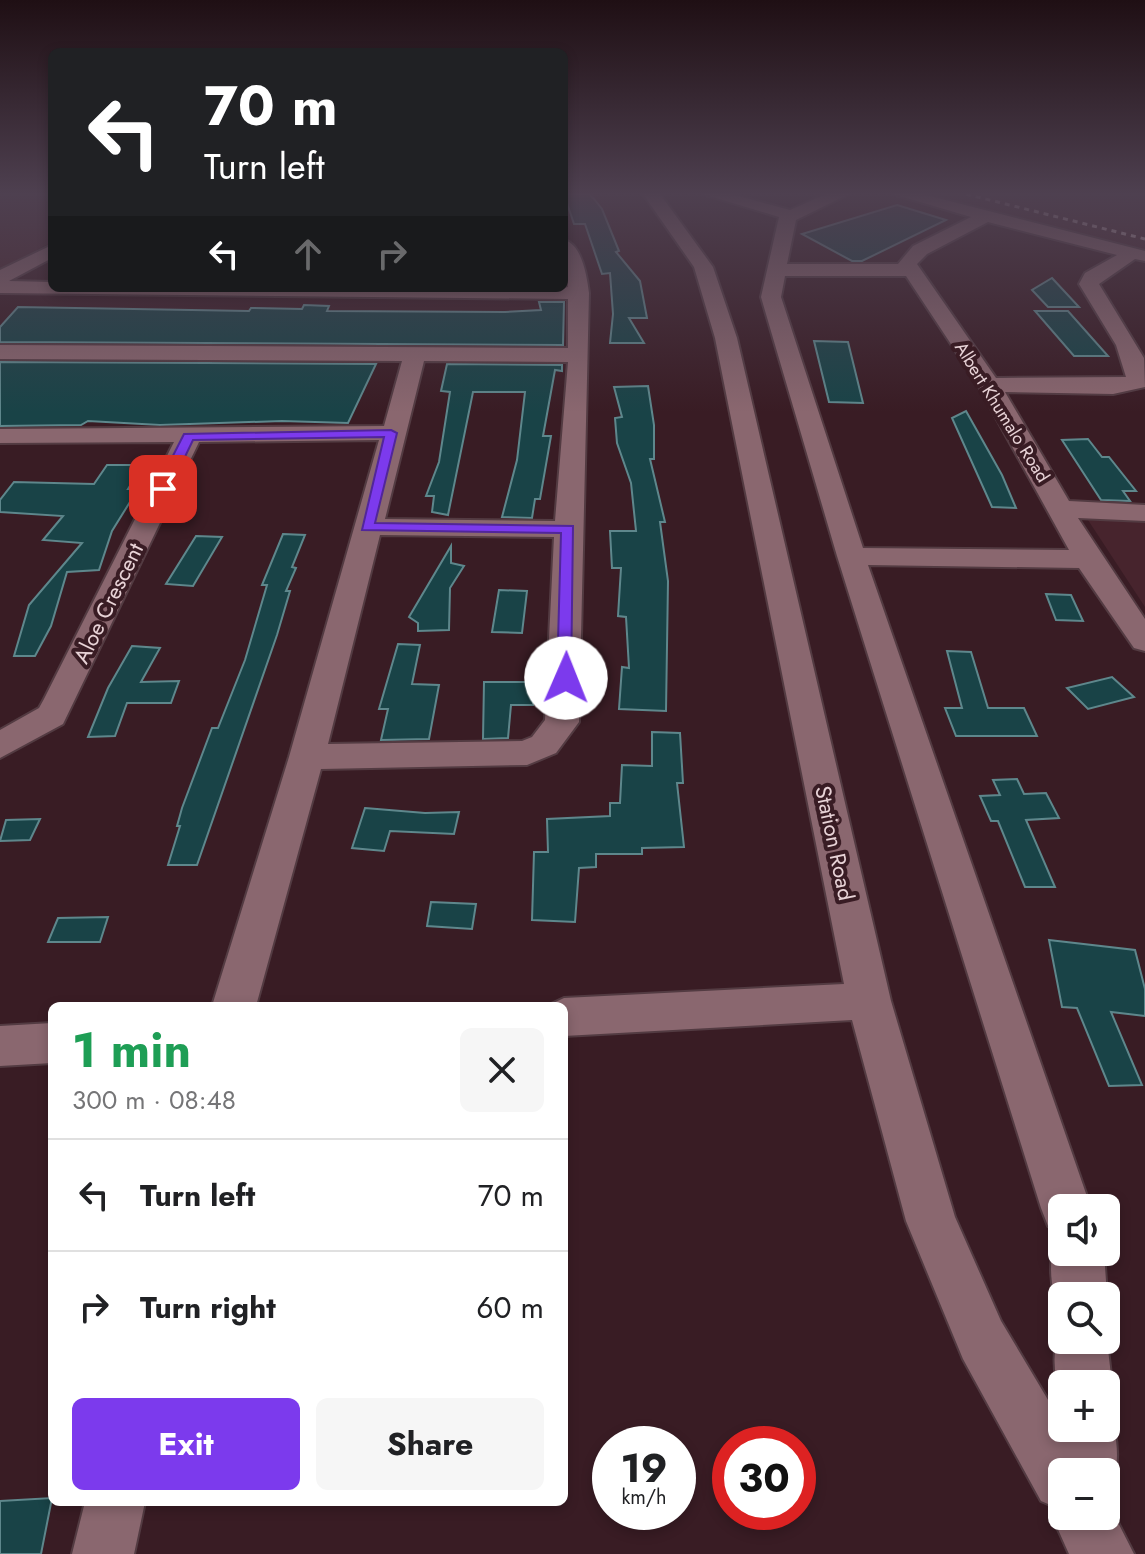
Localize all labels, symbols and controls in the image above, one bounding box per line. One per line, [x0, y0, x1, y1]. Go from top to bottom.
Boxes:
text: 70 m [204, 65, 338, 146]
icon: left [72, 80, 176, 184]
text: Turn left [204, 140, 325, 192]
icon: left [202, 232, 246, 276]
icon: ahead [286, 232, 330, 276]
icon: right [370, 232, 414, 276]
street label: Albert Khumalo Road [948, 337, 1056, 487]
pin [129, 455, 197, 523]
icon: arrive [141, 467, 185, 511]
street label: Aloe Crescent [65, 537, 151, 669]
position arrow [524, 636, 608, 720]
street label: Station Road [807, 783, 863, 903]
text: 1 min [72, 1016, 191, 1085]
button: close [460, 1028, 544, 1112]
text: 300 m · 08:48 [72, 1081, 236, 1119]
icon: left [72, 1173, 116, 1217]
text: Turn left [140, 1174, 255, 1217]
text: 70 m [478, 1174, 544, 1217]
map controls [1048, 1194, 1120, 1530]
button: sound [1048, 1194, 1120, 1266]
button: search [1048, 1282, 1120, 1354]
icon: right [72, 1285, 116, 1329]
text: Turn right [140, 1286, 276, 1329]
text: 60 m [476, 1286, 544, 1329]
button: + [1048, 1370, 1120, 1442]
button: Exit [72, 1398, 300, 1490]
button: Share [316, 1398, 544, 1490]
speed limit sign: 30 [712, 1426, 816, 1530]
text: 19 [620, 1439, 668, 1497]
button: − [1048, 1458, 1120, 1530]
text: km/h [621, 1483, 667, 1512]

